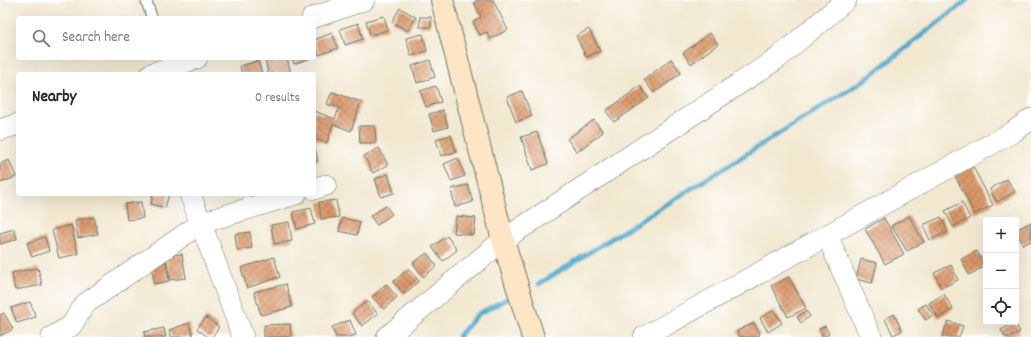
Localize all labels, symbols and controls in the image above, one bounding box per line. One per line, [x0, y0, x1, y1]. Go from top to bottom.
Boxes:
search box [16, 16, 316, 60]
icon: search [30, 27, 52, 49]
text: Search here [62, 27, 130, 49]
text: Nearby [32, 86, 76, 110]
text: 0 results [255, 89, 300, 108]
map controls [983, 217, 1019, 325]
button: + [983, 217, 1019, 253]
button: − [983, 253, 1019, 289]
button: locate [983, 289, 1019, 325]

